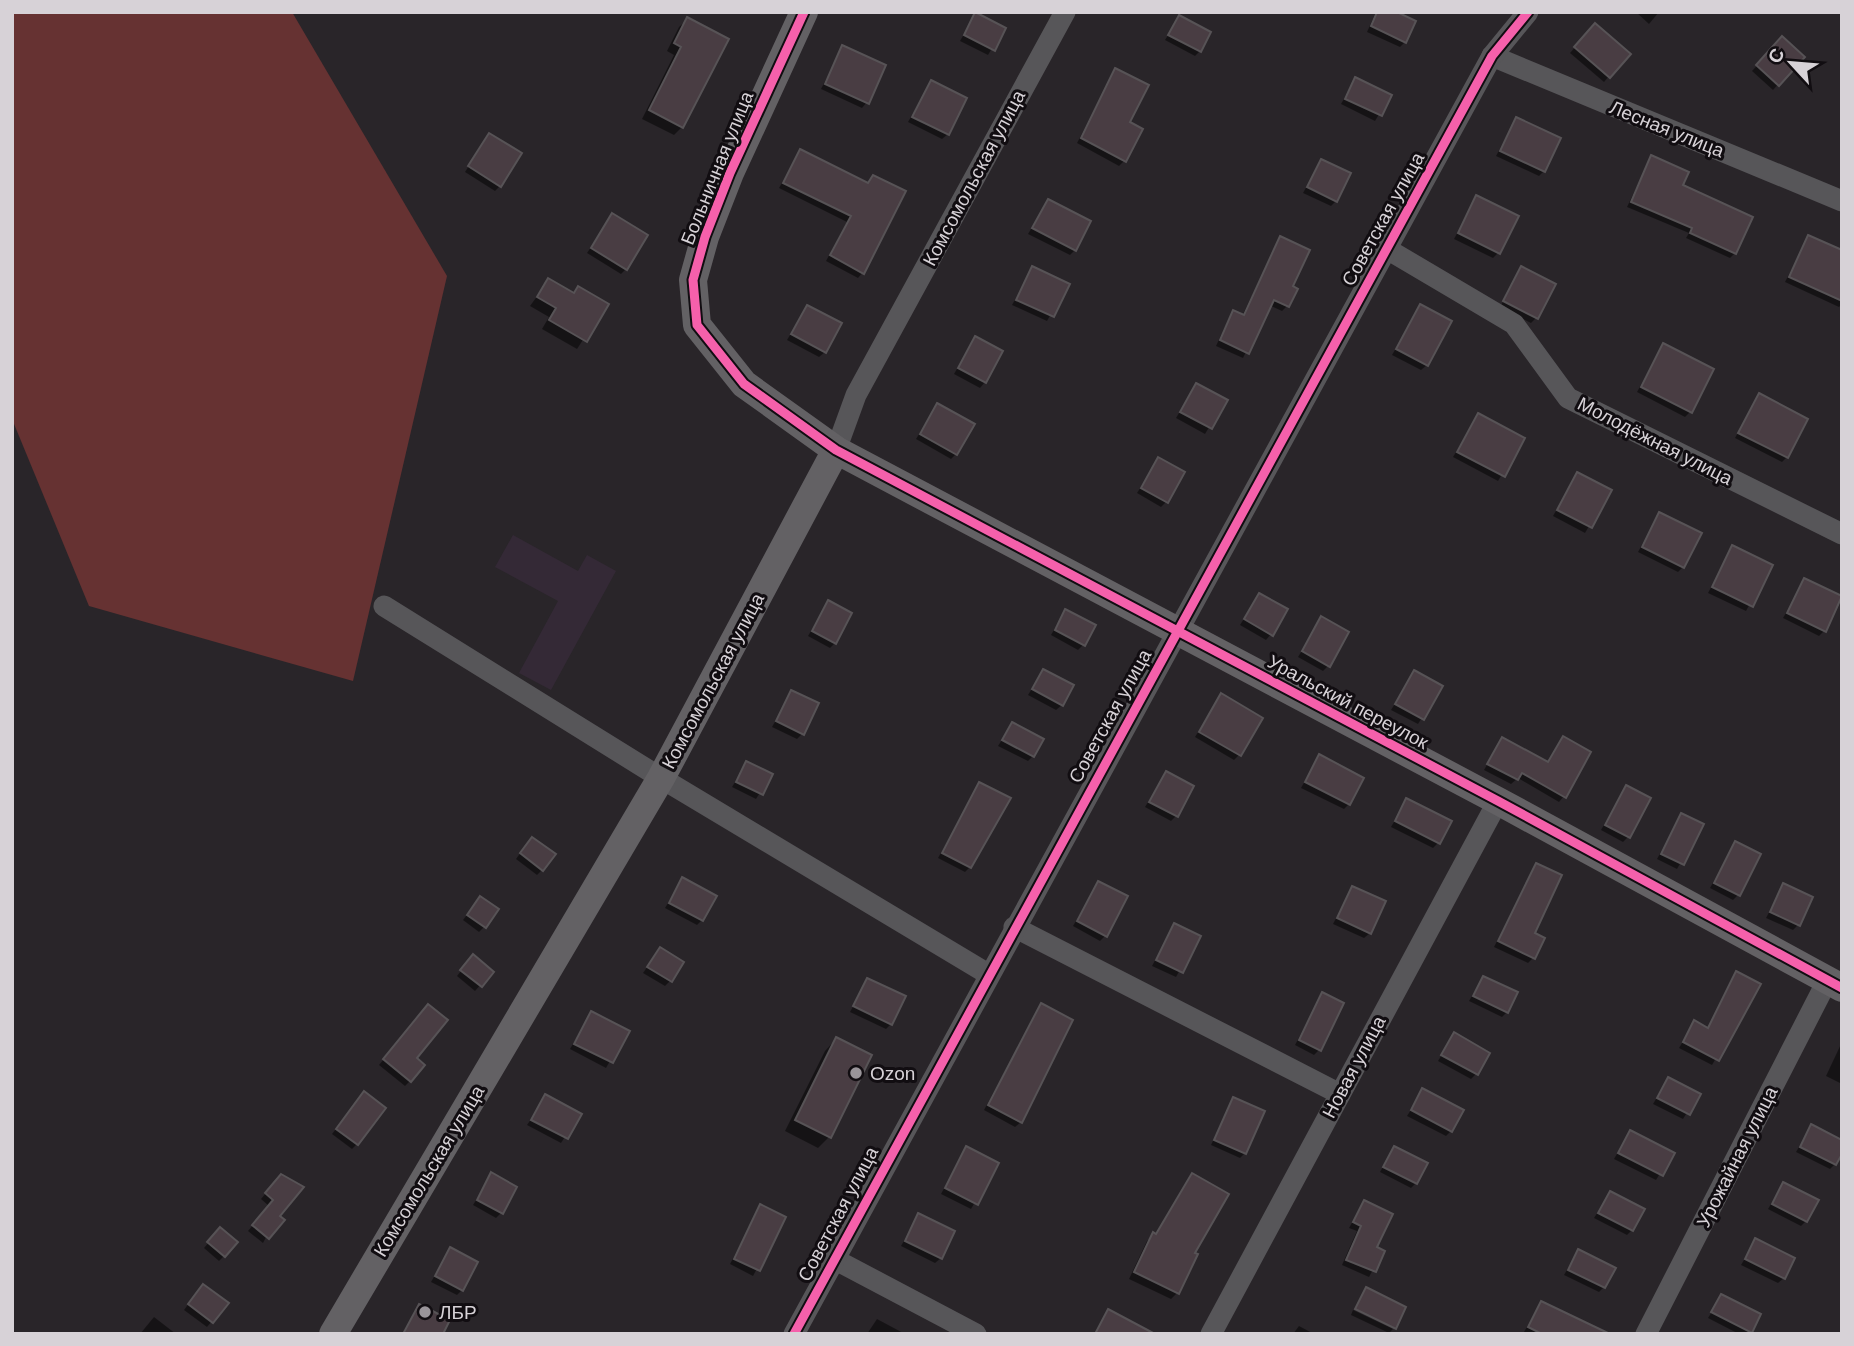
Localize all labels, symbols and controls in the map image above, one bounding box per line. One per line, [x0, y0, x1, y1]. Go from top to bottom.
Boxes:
north arrow [1756, 28, 1826, 98]
text: С [1764, 45, 1789, 67]
street label: Комсомольская улица [919, 86, 1029, 269]
street label: Больничная улица [677, 88, 758, 248]
street label: Лесная улица [1607, 97, 1728, 162]
street label: Советская улица [1338, 148, 1429, 289]
street label: Молодёжная улица [1574, 393, 1736, 489]
street label: Комсомольская улица [658, 589, 768, 772]
street label: Советская улица [1065, 645, 1156, 786]
street label: Уральский переулок [1264, 651, 1432, 754]
street label: Новая улица [1318, 1012, 1390, 1122]
place label: Ozon [870, 1063, 915, 1084]
marker: Ozon [848, 1065, 864, 1081]
street label: Комсомольская улица [370, 1081, 489, 1260]
street label: Урожайная улица [1692, 1083, 1782, 1231]
street label: Советская улица [794, 1143, 882, 1285]
place label: ЛБР [439, 1302, 477, 1323]
marker: ЛБР [417, 1304, 433, 1320]

